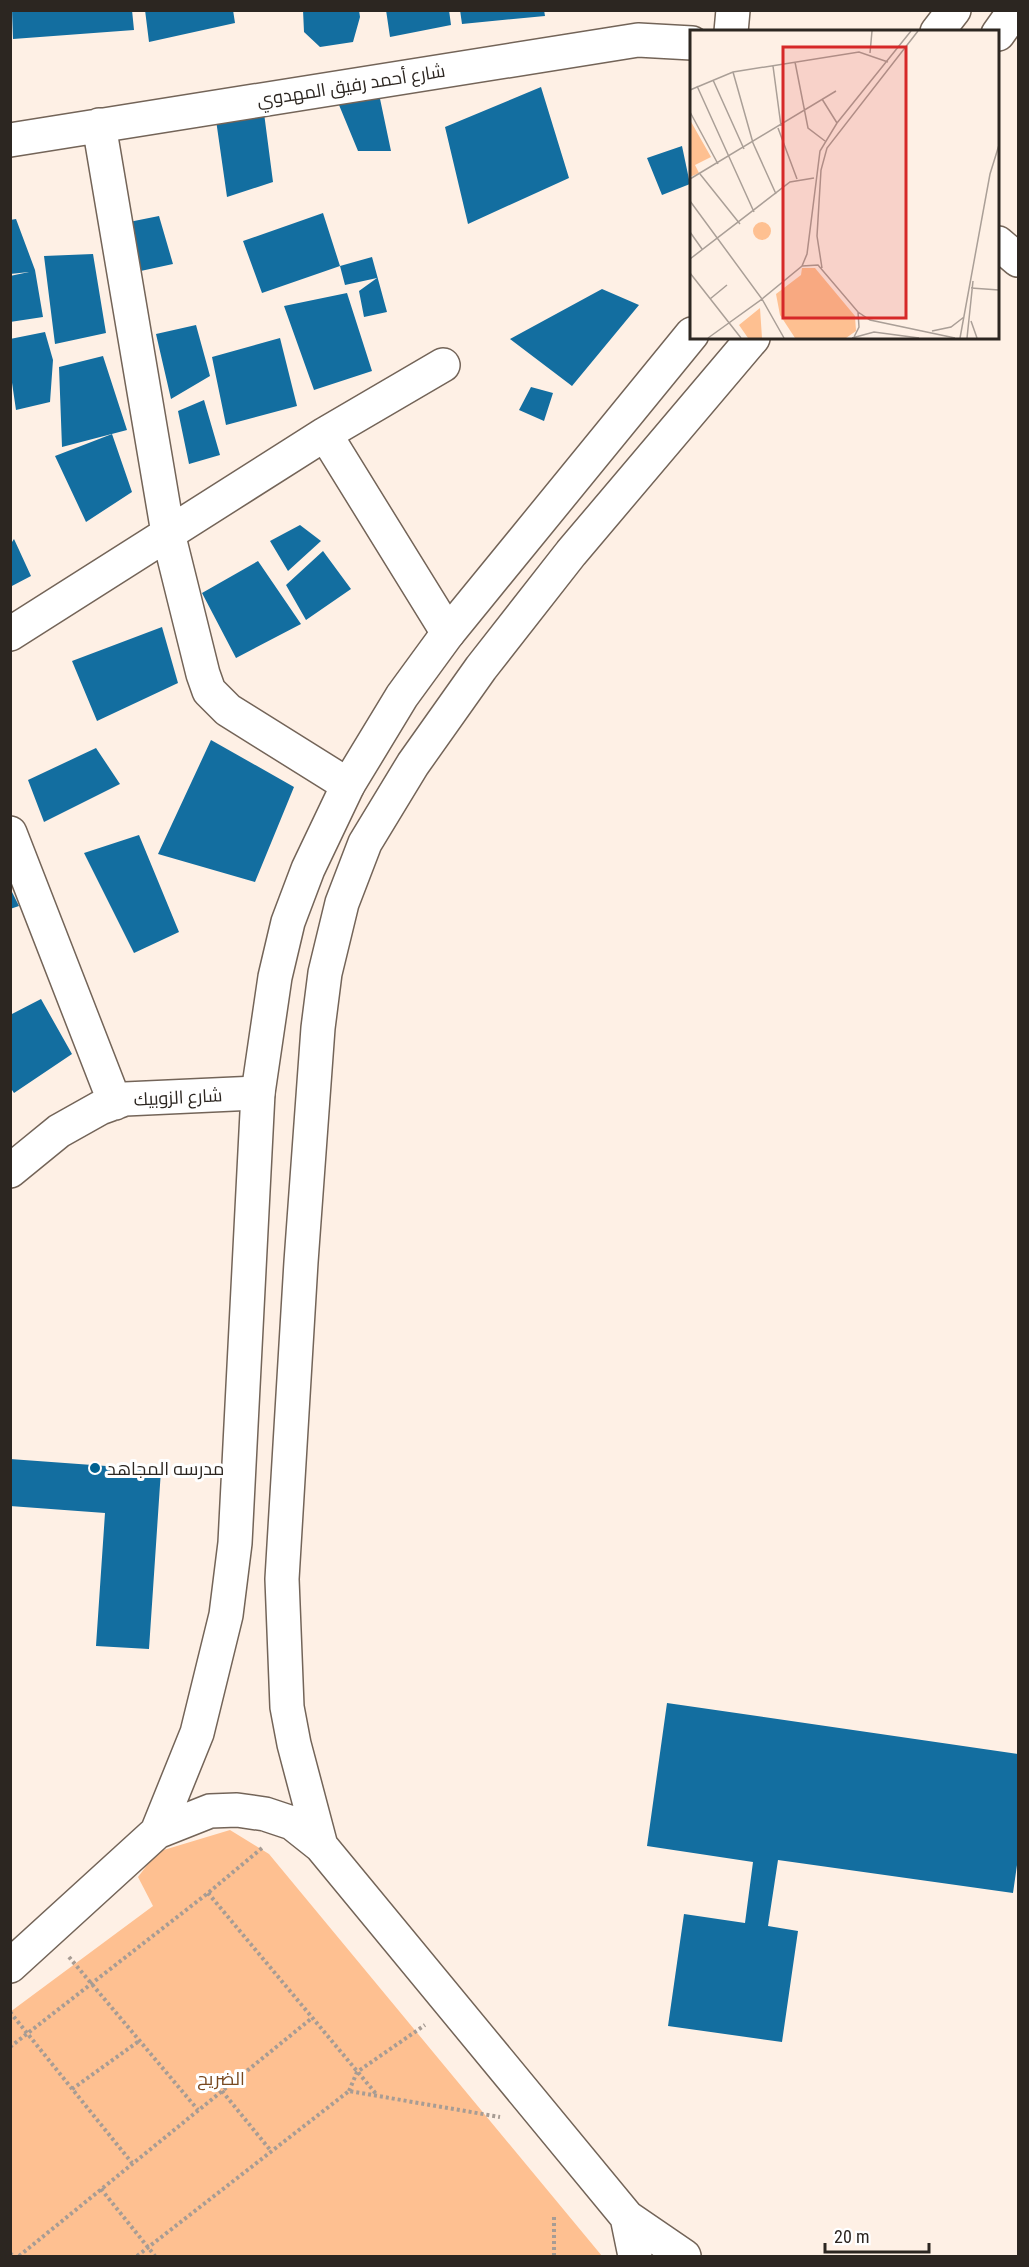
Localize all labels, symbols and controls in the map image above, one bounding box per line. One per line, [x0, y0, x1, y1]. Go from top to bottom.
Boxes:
inset map [690, 30, 999, 339]
street label: شارع أحمد رفيق المهدوي [255, 60, 447, 114]
street label: شارع الزوبيك [133, 1084, 223, 1112]
place label: مدرسه المجاهد [107, 1458, 224, 1480]
marker: مدرسه المجاهد [88, 1461, 102, 1475]
park label: الضريح [197, 2068, 245, 2091]
scale bar [825, 2216, 928, 2254]
text: 20 m [834, 2226, 869, 2247]

